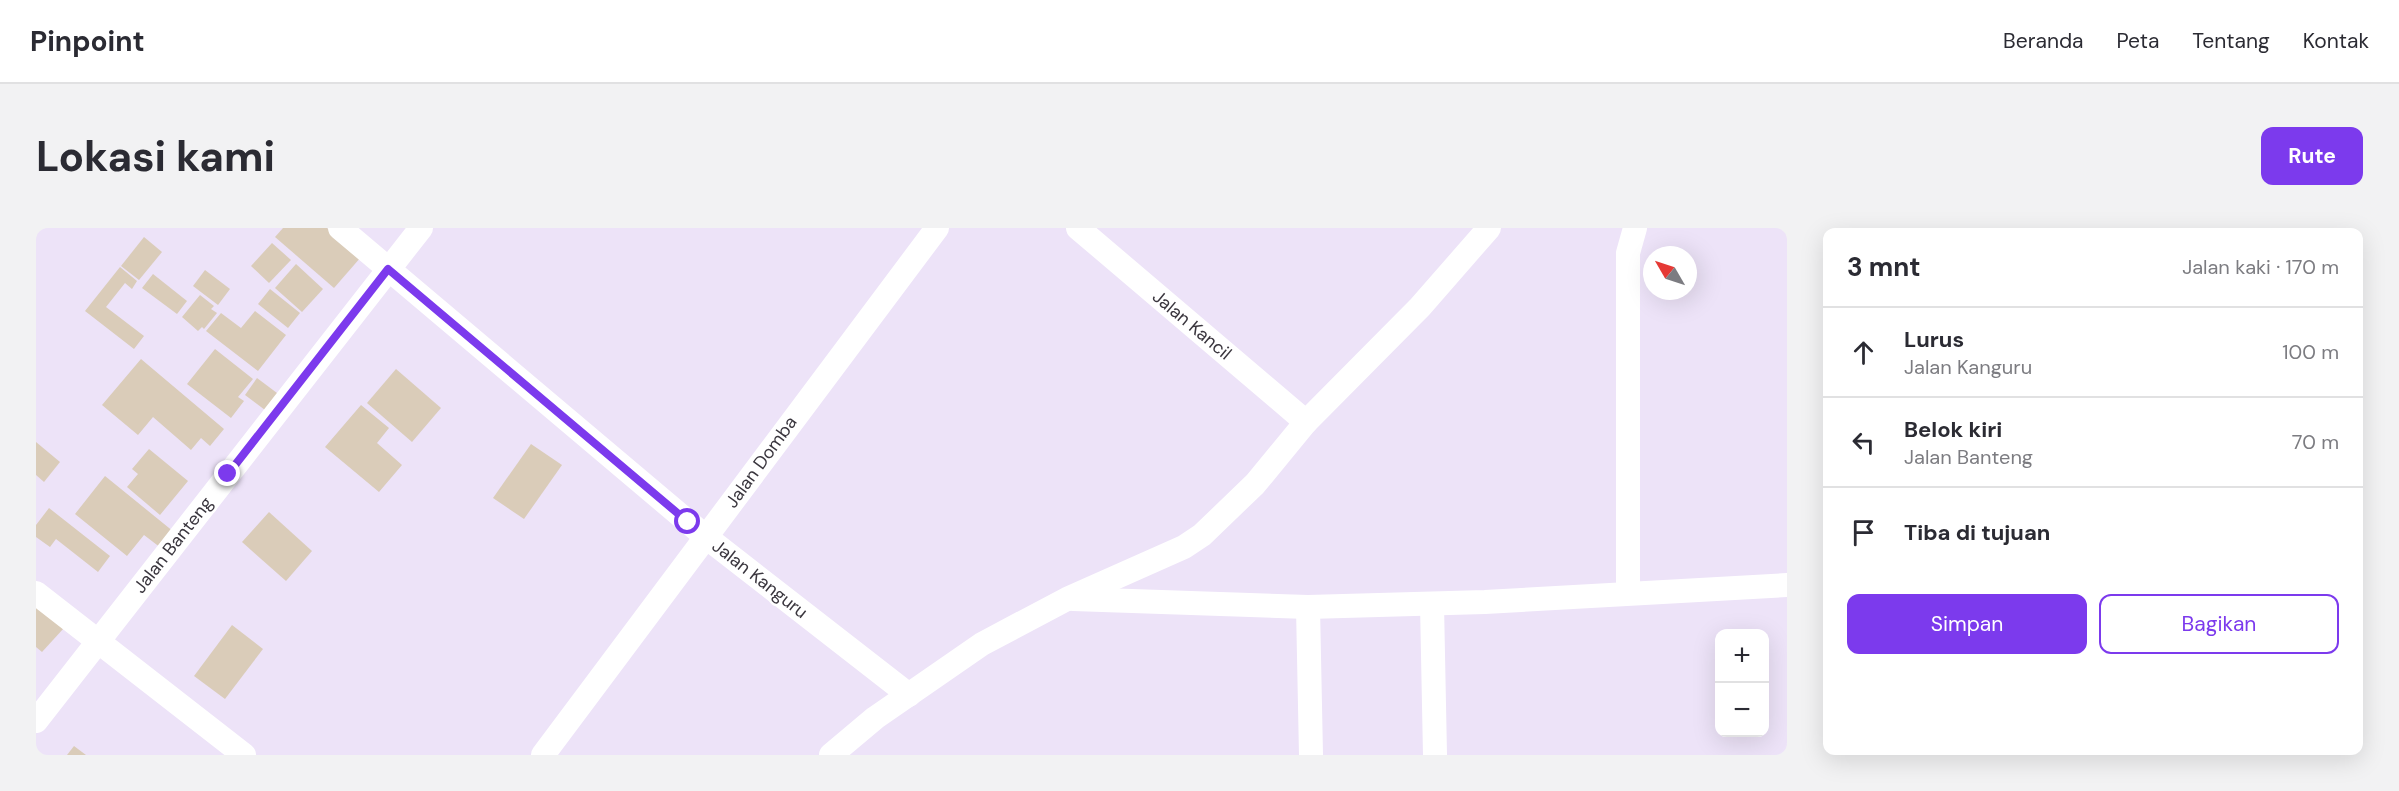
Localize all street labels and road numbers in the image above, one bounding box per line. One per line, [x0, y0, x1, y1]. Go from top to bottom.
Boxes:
street label: Jalan Kancil [1147, 285, 1237, 365]
street label: Jalan Domba [720, 411, 802, 513]
street label: Jalan Banteng [128, 492, 218, 598]
street label: Jalan Kanguru [707, 534, 813, 624]

